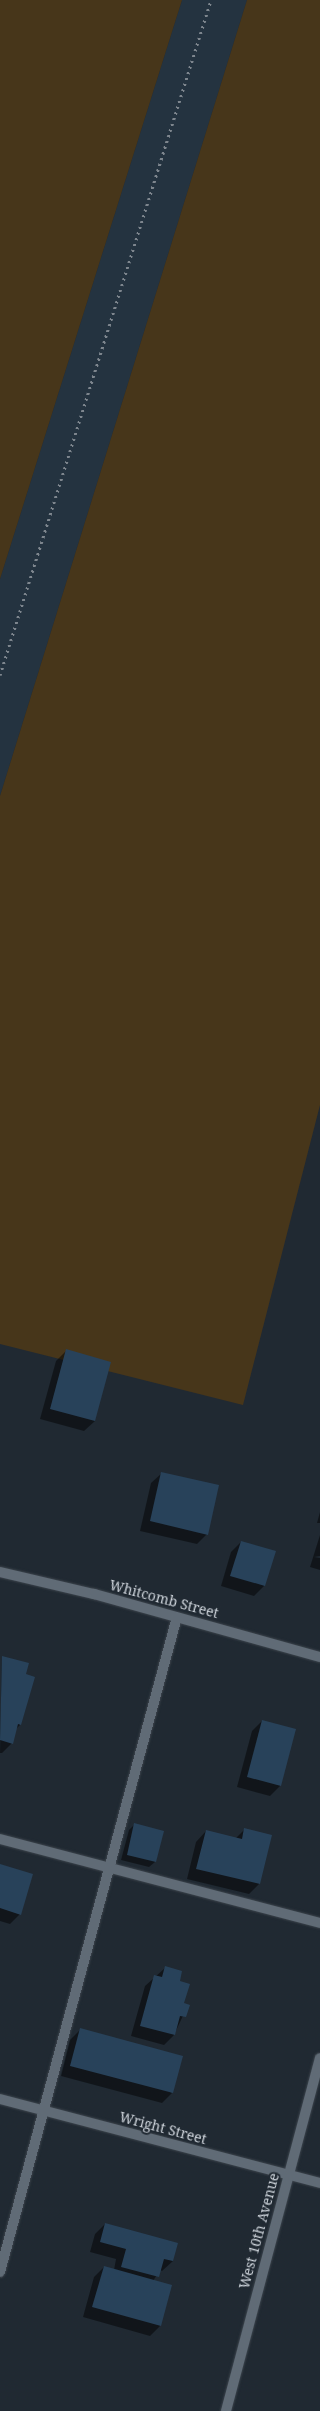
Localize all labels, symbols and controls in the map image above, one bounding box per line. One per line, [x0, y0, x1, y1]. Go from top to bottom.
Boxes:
street label: Whitcomb Street [108, 1576, 220, 1622]
street label: Wright Street [117, 2108, 209, 2148]
street label: West 10th Avenue [235, 2171, 283, 2291]

